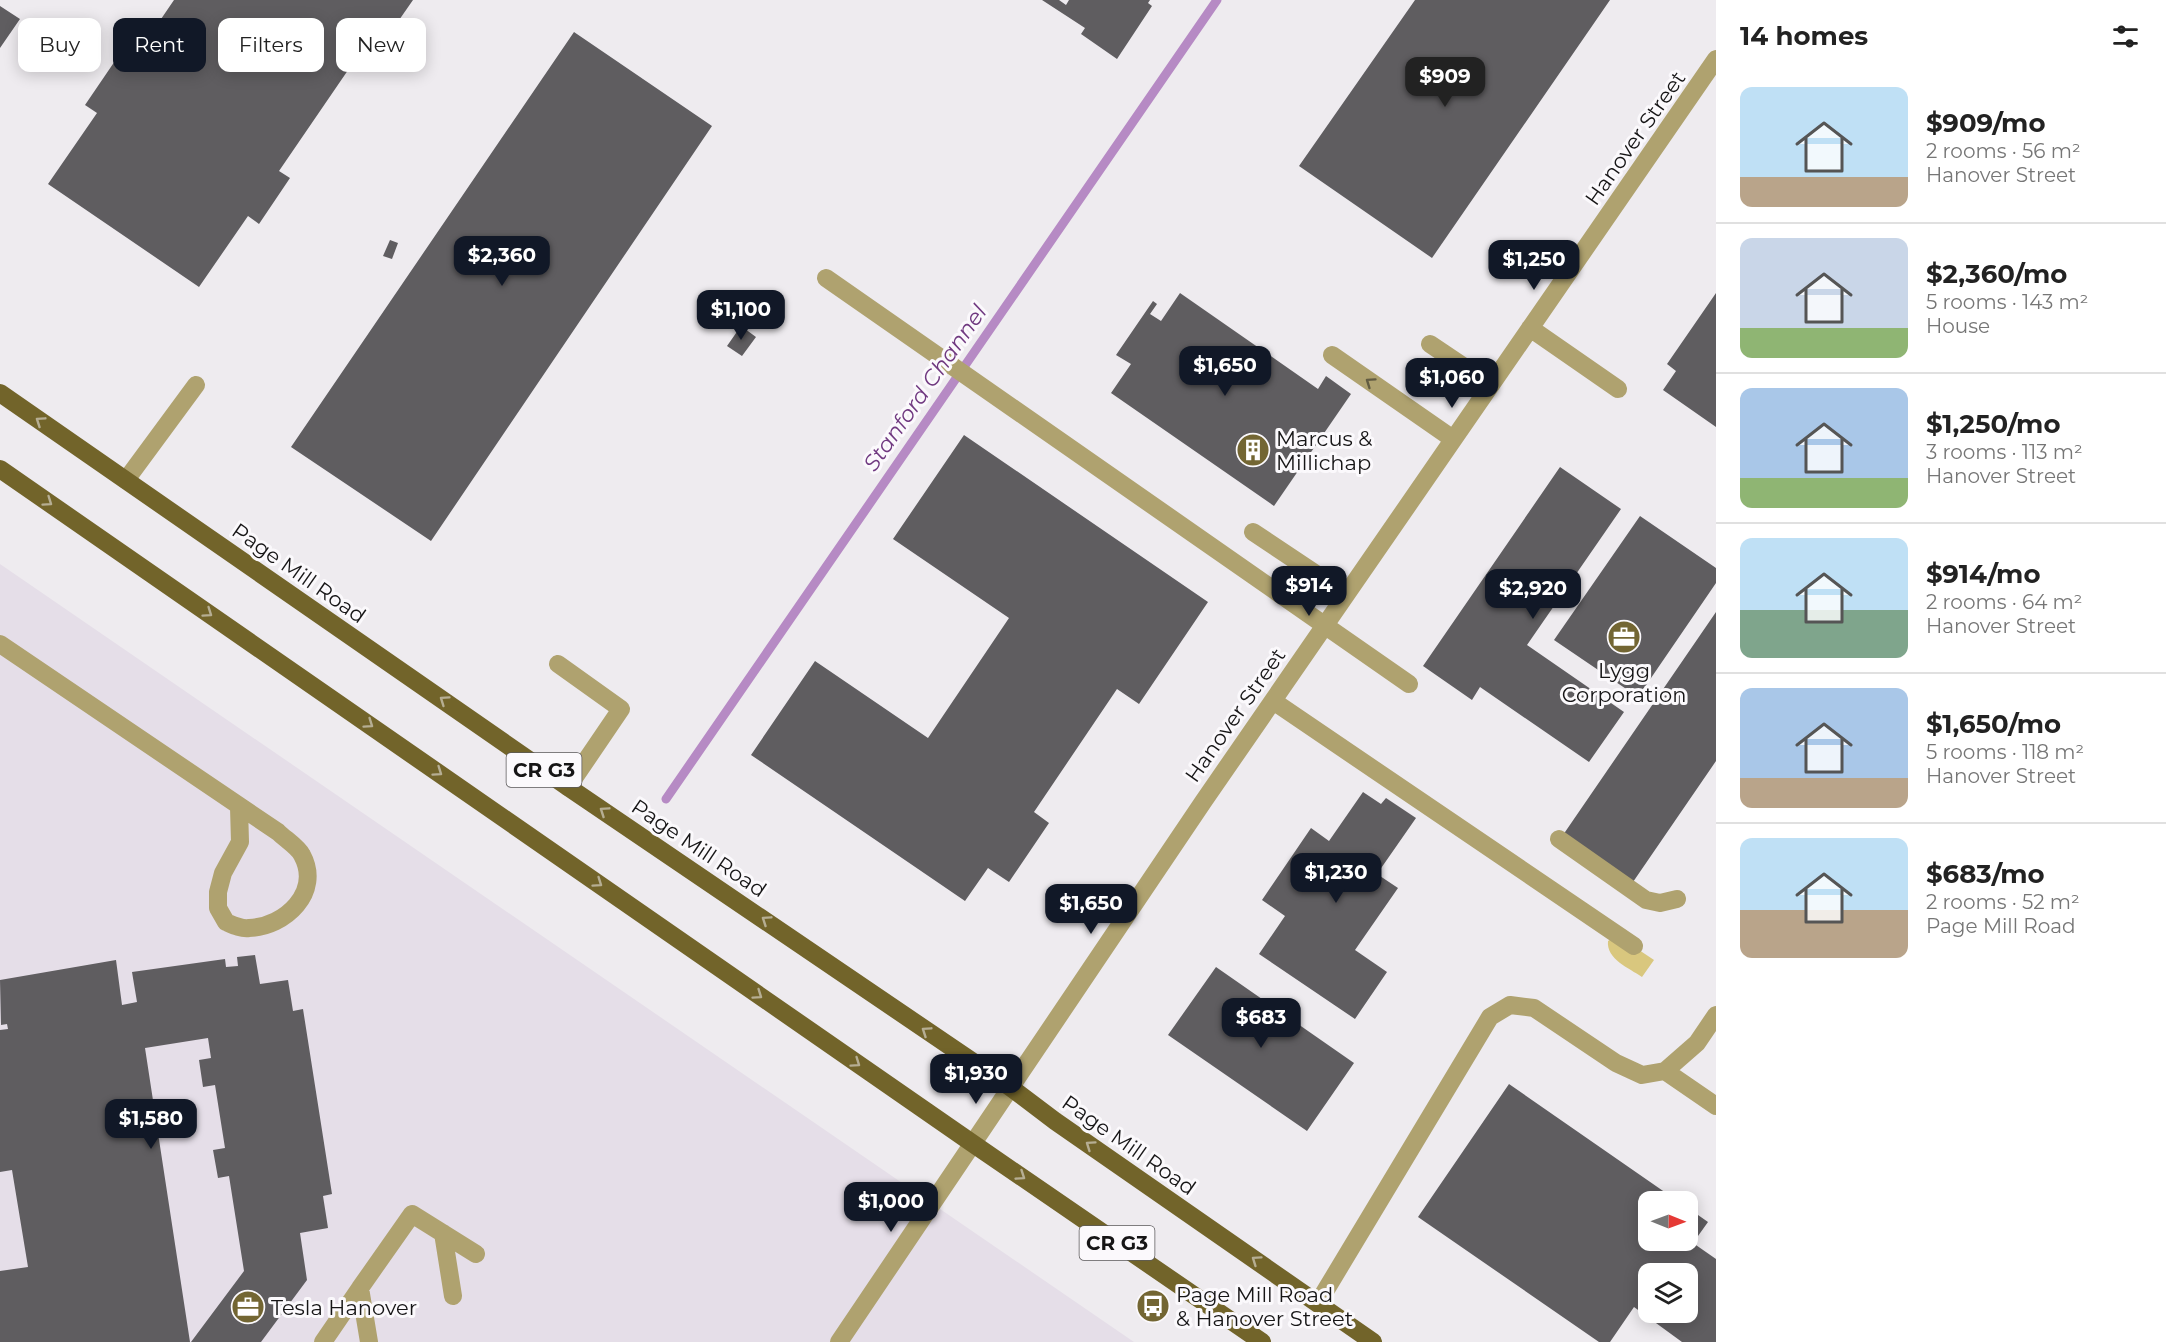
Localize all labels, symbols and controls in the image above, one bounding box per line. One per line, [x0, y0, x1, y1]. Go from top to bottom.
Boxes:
chip: Buy [18, 18, 101, 72]
chip: Rent [113, 18, 206, 72]
chip: Filters [218, 18, 324, 72]
chip: New [336, 18, 426, 72]
text: 14 homes [1740, 20, 1868, 52]
icon: filters [2109, 20, 2142, 53]
pin: $909 [1409, 57, 1481, 108]
text: $909 [1419, 64, 1471, 88]
street label: Hanover Street [1580, 66, 1690, 210]
text: $909/mo [1926, 107, 2046, 139]
icon: home [1788, 111, 1860, 183]
text: 2 rooms · 56 m² [1926, 139, 2081, 163]
text: Hanover Street [1926, 163, 2076, 187]
pin: $2,360 [453, 236, 551, 287]
pin: $1,250 [1485, 240, 1583, 291]
text: $2,360 [468, 243, 536, 267]
text: $1,250 [1502, 247, 1566, 271]
text: $2,360/mo [1926, 258, 2067, 290]
icon: home [1788, 262, 1860, 334]
pin: $1,100 [692, 290, 790, 341]
text: 5 rooms · 143 m² [1926, 290, 2088, 314]
text: $1,100 [711, 297, 771, 321]
water label: Stanford Channel [858, 300, 993, 476]
text: House [1926, 314, 1990, 338]
pin: $1,650 [1176, 346, 1274, 397]
text: $1,650 [1193, 353, 1257, 377]
pin: $1,060 [1403, 358, 1501, 409]
text: $1,060 [1419, 365, 1485, 389]
one-way arrow [1366, 378, 1377, 389]
text: $1,250/mo [1926, 408, 2060, 440]
icon: home [1788, 412, 1860, 484]
one-way arrow [36, 417, 47, 428]
place label: Marcus & Millichap [1276, 426, 1372, 475]
building icon: Marcus & Millichap [1235, 432, 1271, 468]
text: 3 rooms · 113 m² [1926, 440, 2083, 464]
text: Hanover Street [1926, 464, 2076, 488]
one-way arrow [41, 495, 52, 506]
street label: Page Mill Road [227, 518, 371, 628]
text: $914/mo [1926, 558, 2040, 590]
icon: home [1788, 562, 1860, 634]
pin: $914 [1273, 566, 1345, 617]
pin: $2,920 [1484, 569, 1582, 620]
text: $914 [1286, 573, 1332, 597]
text: $2,920 [1499, 576, 1567, 600]
text: 2 rooms · 64 m² [1926, 590, 2082, 614]
one-way arrow [202, 606, 213, 617]
text: Hanover Street [1926, 614, 2076, 638]
office icon: Lygg Corporation [1606, 619, 1642, 655]
street label: Hanover Street [1180, 643, 1290, 787]
place label: Lygg Corporation [1562, 658, 1686, 707]
one-way arrow [439, 696, 450, 707]
text: $1,650/mo [1926, 708, 2061, 740]
icon: home [1788, 712, 1860, 784]
one-way arrow [362, 717, 373, 728]
text: 5 rooms · 118 m² [1926, 740, 2084, 764]
road number: CR G3 [506, 753, 582, 787]
text: Hanover Street [1926, 764, 2076, 788]
one-way arrow [431, 765, 442, 776]
street label: Page Mill Road [627, 794, 771, 902]
one-way arrow [600, 807, 611, 818]
pin: $1,230 [1287, 853, 1385, 904]
text: $683/mo [1926, 858, 2045, 890]
text: $1,230 [1304, 860, 1368, 884]
icon: home [1788, 862, 1860, 934]
one-way arrow [591, 876, 602, 887]
pin: $1,650 [1042, 884, 1140, 935]
text: 2 rooms · 52 m² [1926, 890, 2080, 914]
text: $1,650 [1059, 891, 1123, 915]
text: Page Mill Road [1926, 914, 2076, 938]
one-way arrow [761, 917, 772, 928]
one-way arrow [751, 988, 762, 999]
pin: $683 [1225, 998, 1297, 1049]
text: $683 [1236, 1005, 1286, 1029]
one-way arrow [922, 1027, 933, 1038]
pin: $1,930 [927, 1054, 1025, 1105]
one-way arrow [850, 1056, 861, 1067]
text: $1,930 [944, 1061, 1008, 1085]
street label: Page Mill Road [1057, 1090, 1201, 1200]
pin: $1,580 [102, 1099, 200, 1150]
text: $1,580 [119, 1106, 183, 1130]
one-way arrow [1086, 1141, 1097, 1152]
one-way arrow [1014, 1169, 1025, 1180]
pin: $1,000 [842, 1182, 940, 1233]
text: $1,000 [858, 1189, 924, 1213]
north arrow [1638, 1191, 1698, 1251]
map controls [1638, 1191, 1698, 1323]
road number: CR G3 [1080, 1226, 1154, 1260]
one-way arrow [1251, 1256, 1262, 1267]
button: layers [1638, 1263, 1698, 1323]
place label: Page Mill Road & Hanover Street [1176, 1282, 1353, 1331]
bus stop icon: Page Mill Road & Hanover Street [1135, 1288, 1171, 1324]
office icon: Tesla Hanover [230, 1289, 266, 1325]
place label: Tesla Hanover [271, 1295, 417, 1320]

